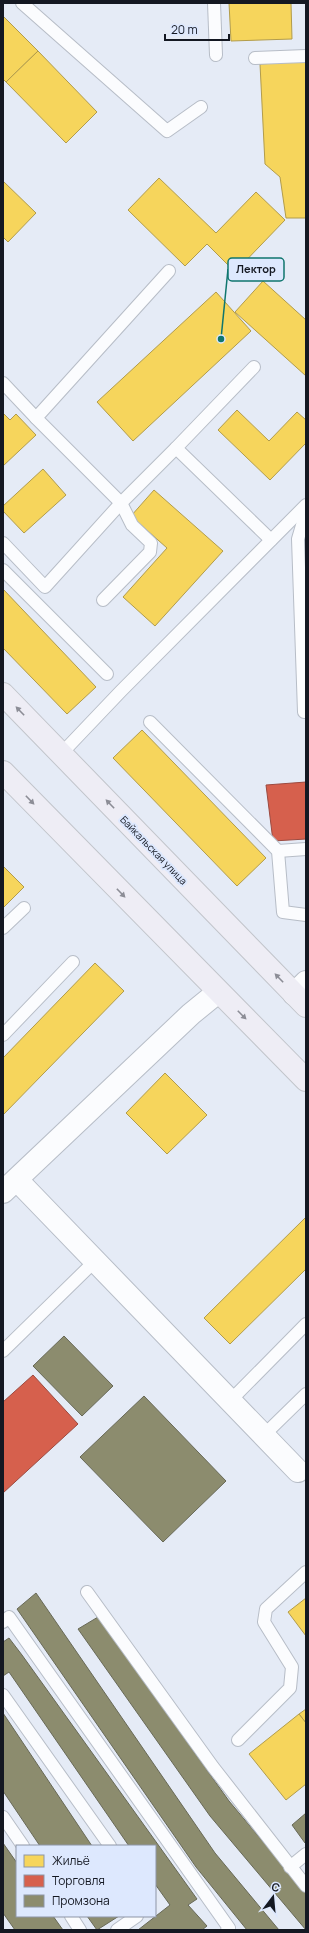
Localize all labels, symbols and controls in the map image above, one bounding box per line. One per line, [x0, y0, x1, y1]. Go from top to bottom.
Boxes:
scale bar [165, 16, 229, 42]
text: 20 m [171, 21, 198, 38]
callout: Лектор [228, 258, 284, 281]
text: Лектор [236, 261, 276, 276]
one-way arrow [15, 706, 25, 716]
one-way arrow [25, 795, 35, 805]
one-way arrow [105, 799, 115, 809]
street label: Байкальская улица [117, 813, 191, 887]
one-way arrow [117, 888, 126, 898]
one-way arrow [274, 973, 284, 983]
one-way arrow [237, 1010, 247, 1020]
legend [16, 1845, 156, 1917]
text: Жильё [52, 1852, 90, 1869]
text: Торговля [52, 1872, 105, 1889]
north arrow [253, 1877, 293, 1917]
text: С [270, 1879, 282, 1895]
text: Промзона [52, 1892, 110, 1909]

